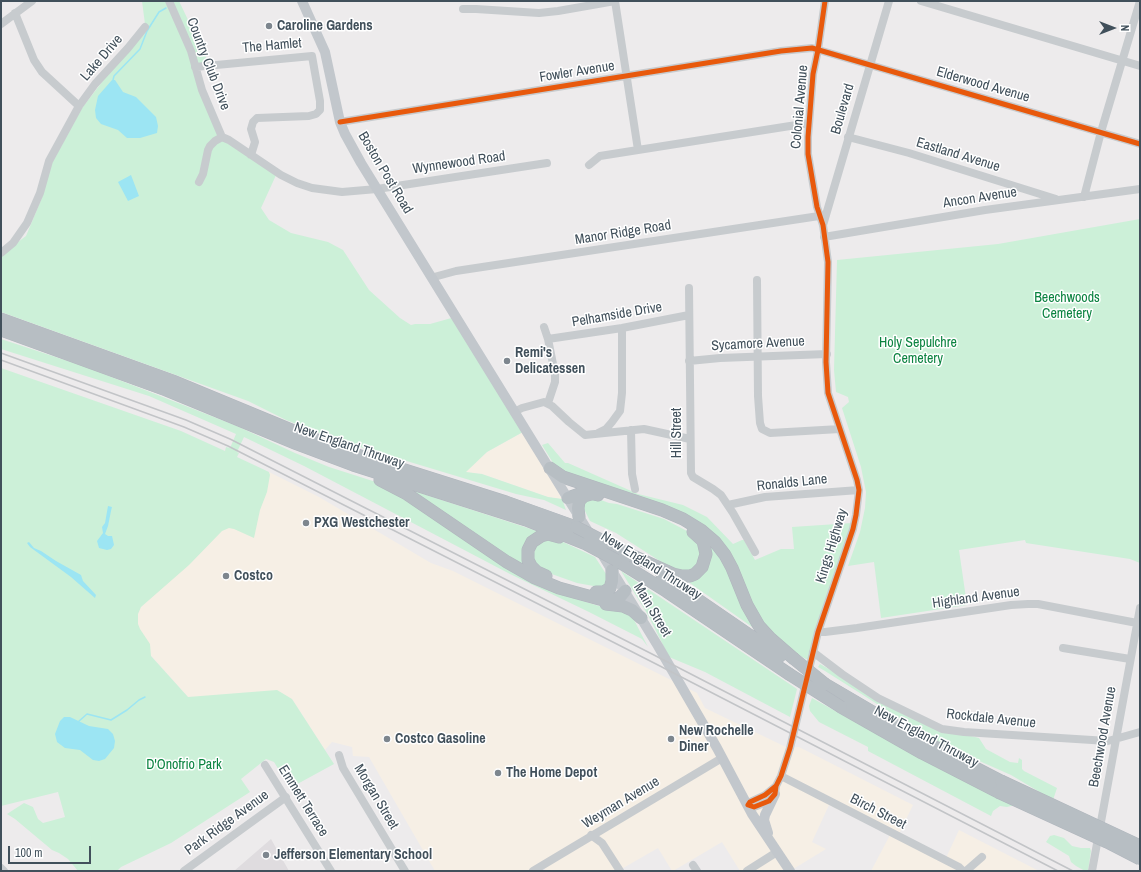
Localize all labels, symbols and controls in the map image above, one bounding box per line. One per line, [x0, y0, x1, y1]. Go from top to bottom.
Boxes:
north arrow [1093, 8, 1133, 48]
street label: Country Club Drive [183, 15, 233, 113]
place label: Caroline Gardens [277, 18, 373, 34]
marker: Caroline Gardens [264, 21, 274, 31]
text: N [1118, 25, 1132, 31]
street label: Lake Drive [77, 32, 127, 84]
street label: The Hamlet [242, 35, 302, 57]
street label: Fowler Avenue [538, 58, 616, 86]
street label: Colonial Avenue [788, 64, 812, 150]
street label: Elderwood Avenue [934, 64, 1032, 106]
street label: Boulevard [828, 82, 858, 136]
street label: Boston Post Road [354, 129, 416, 217]
street label: Eastland Avenue [914, 134, 1002, 176]
street label: Wynnewood Road [411, 148, 507, 178]
street label: Ancon Avenue [942, 184, 1018, 212]
street label: Manor Ridge Road [574, 217, 672, 249]
park label: Beechwoods Cemetery [1034, 290, 1100, 322]
street label: Pelhamside Drive [571, 299, 663, 331]
street label: Sycamore Avenue [711, 333, 805, 355]
park label: Holy Sepulchre Cemetery [879, 335, 957, 368]
place label: Remi's Delicatessen [515, 345, 585, 378]
marker: Remi's Delicatessen [502, 356, 512, 366]
street label: Hill Street [669, 408, 685, 458]
street label: New England Thruway [292, 419, 406, 473]
street label: Ronalds Lane [756, 471, 828, 495]
street label: Kings Highway [813, 507, 851, 585]
place label: PXG Westchester [314, 515, 410, 531]
marker: PXG Westchester [301, 518, 311, 528]
street label: New England Thruway [598, 528, 704, 604]
place label: Costco [234, 568, 273, 584]
marker: Costco [221, 571, 231, 581]
street label: Main Street [630, 580, 674, 640]
street label: Highland Avenue [931, 584, 1021, 612]
street label: Beechwood Avenue [1086, 685, 1120, 789]
street label: New England Thruway [871, 702, 981, 772]
street label: Rockdale Avenue [945, 706, 1037, 732]
place label: New Rochelle Diner [679, 723, 754, 756]
place label: Costco Gasoline [395, 731, 486, 747]
marker: Costco Gasoline [382, 734, 392, 744]
marker: New Rochelle Diner [666, 734, 676, 744]
park label: D'Onofrio Park [146, 757, 222, 773]
street label: Morgan Street [350, 761, 402, 833]
street label: Emmett Terrace [274, 762, 332, 840]
place label: The Home Depot [506, 765, 597, 781]
marker: The Home Depot [493, 768, 503, 778]
street label: Weyman Avenue [579, 773, 663, 833]
street label: Park Ridge Avenue [182, 787, 272, 859]
street label: Birch Street [847, 791, 909, 833]
scale bar [10, 838, 93, 864]
text: 100 m [15, 845, 42, 861]
place label: Jefferson Elementary School [274, 847, 432, 863]
marker: Jefferson Elementary School [261, 850, 271, 860]

